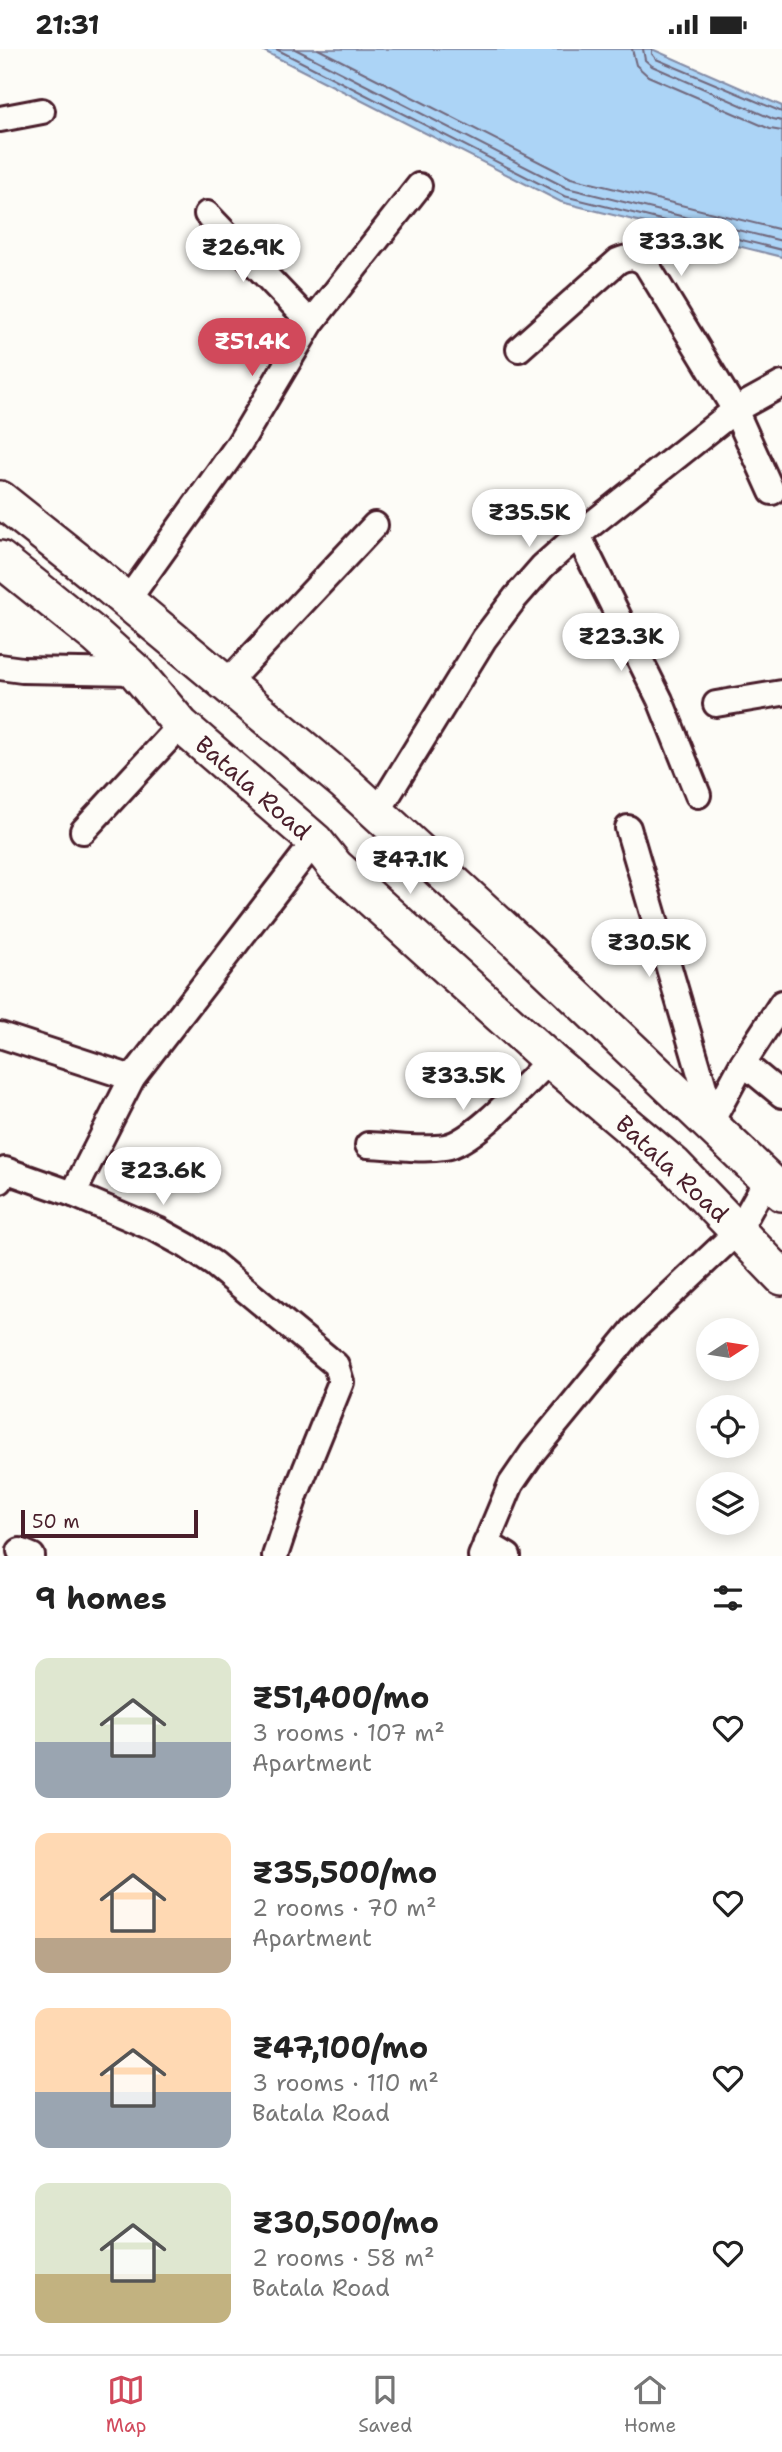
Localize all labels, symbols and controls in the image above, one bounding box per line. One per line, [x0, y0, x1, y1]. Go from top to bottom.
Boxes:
text: 21:31 [35, 7, 100, 42]
pin: ₹33.3K [624, 219, 738, 278]
pin: ₹26.9K [186, 225, 300, 284]
text: ₹33.3K [638, 226, 724, 256]
text: ₹26.9K [202, 232, 284, 262]
pin: ₹51.4K [195, 319, 309, 378]
text: ₹51.4K [214, 326, 290, 356]
pin: ₹35.5K [472, 489, 586, 549]
text: ₹35.5K [488, 497, 570, 527]
pin: ₹23.3K [564, 613, 678, 673]
text: ₹23.3K [578, 621, 664, 651]
street label: Batala Road [188, 729, 318, 847]
pin: ₹47.1K [353, 837, 467, 896]
text: ₹47.1K [372, 844, 448, 874]
pin: ₹30.5K [592, 919, 706, 979]
text: ₹30.5K [607, 927, 691, 957]
pin: ₹33.5K [406, 1053, 520, 1112]
text: ₹33.5K [421, 1060, 505, 1090]
street label: Batala Road [609, 1108, 735, 1230]
pin: ₹23.6K [106, 1147, 220, 1207]
text: ₹23.6K [120, 1155, 206, 1185]
north arrow [696, 1318, 760, 1381]
map controls [696, 1318, 759, 1535]
button: locate [696, 1395, 759, 1458]
button: layers [696, 1472, 759, 1535]
scale bar [21, 1507, 198, 1539]
text: 50 m [32, 1509, 80, 1534]
text: 9 homes [35, 1578, 167, 1619]
icon: filters [709, 1579, 747, 1617]
text: ₹51,400/mo [252, 1677, 429, 1718]
icon: home [91, 1686, 175, 1770]
icon: heart [709, 1709, 747, 1747]
text: 3 rooms · 107 m² [252, 1718, 445, 1748]
text: Apartment [252, 1748, 372, 1778]
text: ₹35,500/mo [252, 1852, 437, 1893]
icon: home [91, 1861, 175, 1945]
icon: heart [709, 1884, 747, 1922]
text: 2 rooms · 70 m² [252, 1893, 437, 1923]
text: Apartment [252, 1923, 372, 1953]
text: ₹47,100/mo [252, 2027, 428, 2068]
icon: home [91, 2036, 175, 2120]
icon: heart [709, 2059, 747, 2097]
text: 3 rooms · 110 m² [252, 2068, 439, 2098]
text: Batala Road [252, 2098, 390, 2128]
text: ₹30,500/mo [252, 2202, 439, 2243]
icon: home [91, 2211, 175, 2295]
icon: heart [709, 2234, 747, 2272]
text: 2 rooms · 58 m² [252, 2243, 435, 2273]
text: Batala Road [252, 2273, 390, 2303]
tab: Map [106, 2371, 147, 2438]
tab: Saved [358, 2371, 412, 2438]
tab: Home [624, 2371, 676, 2438]

